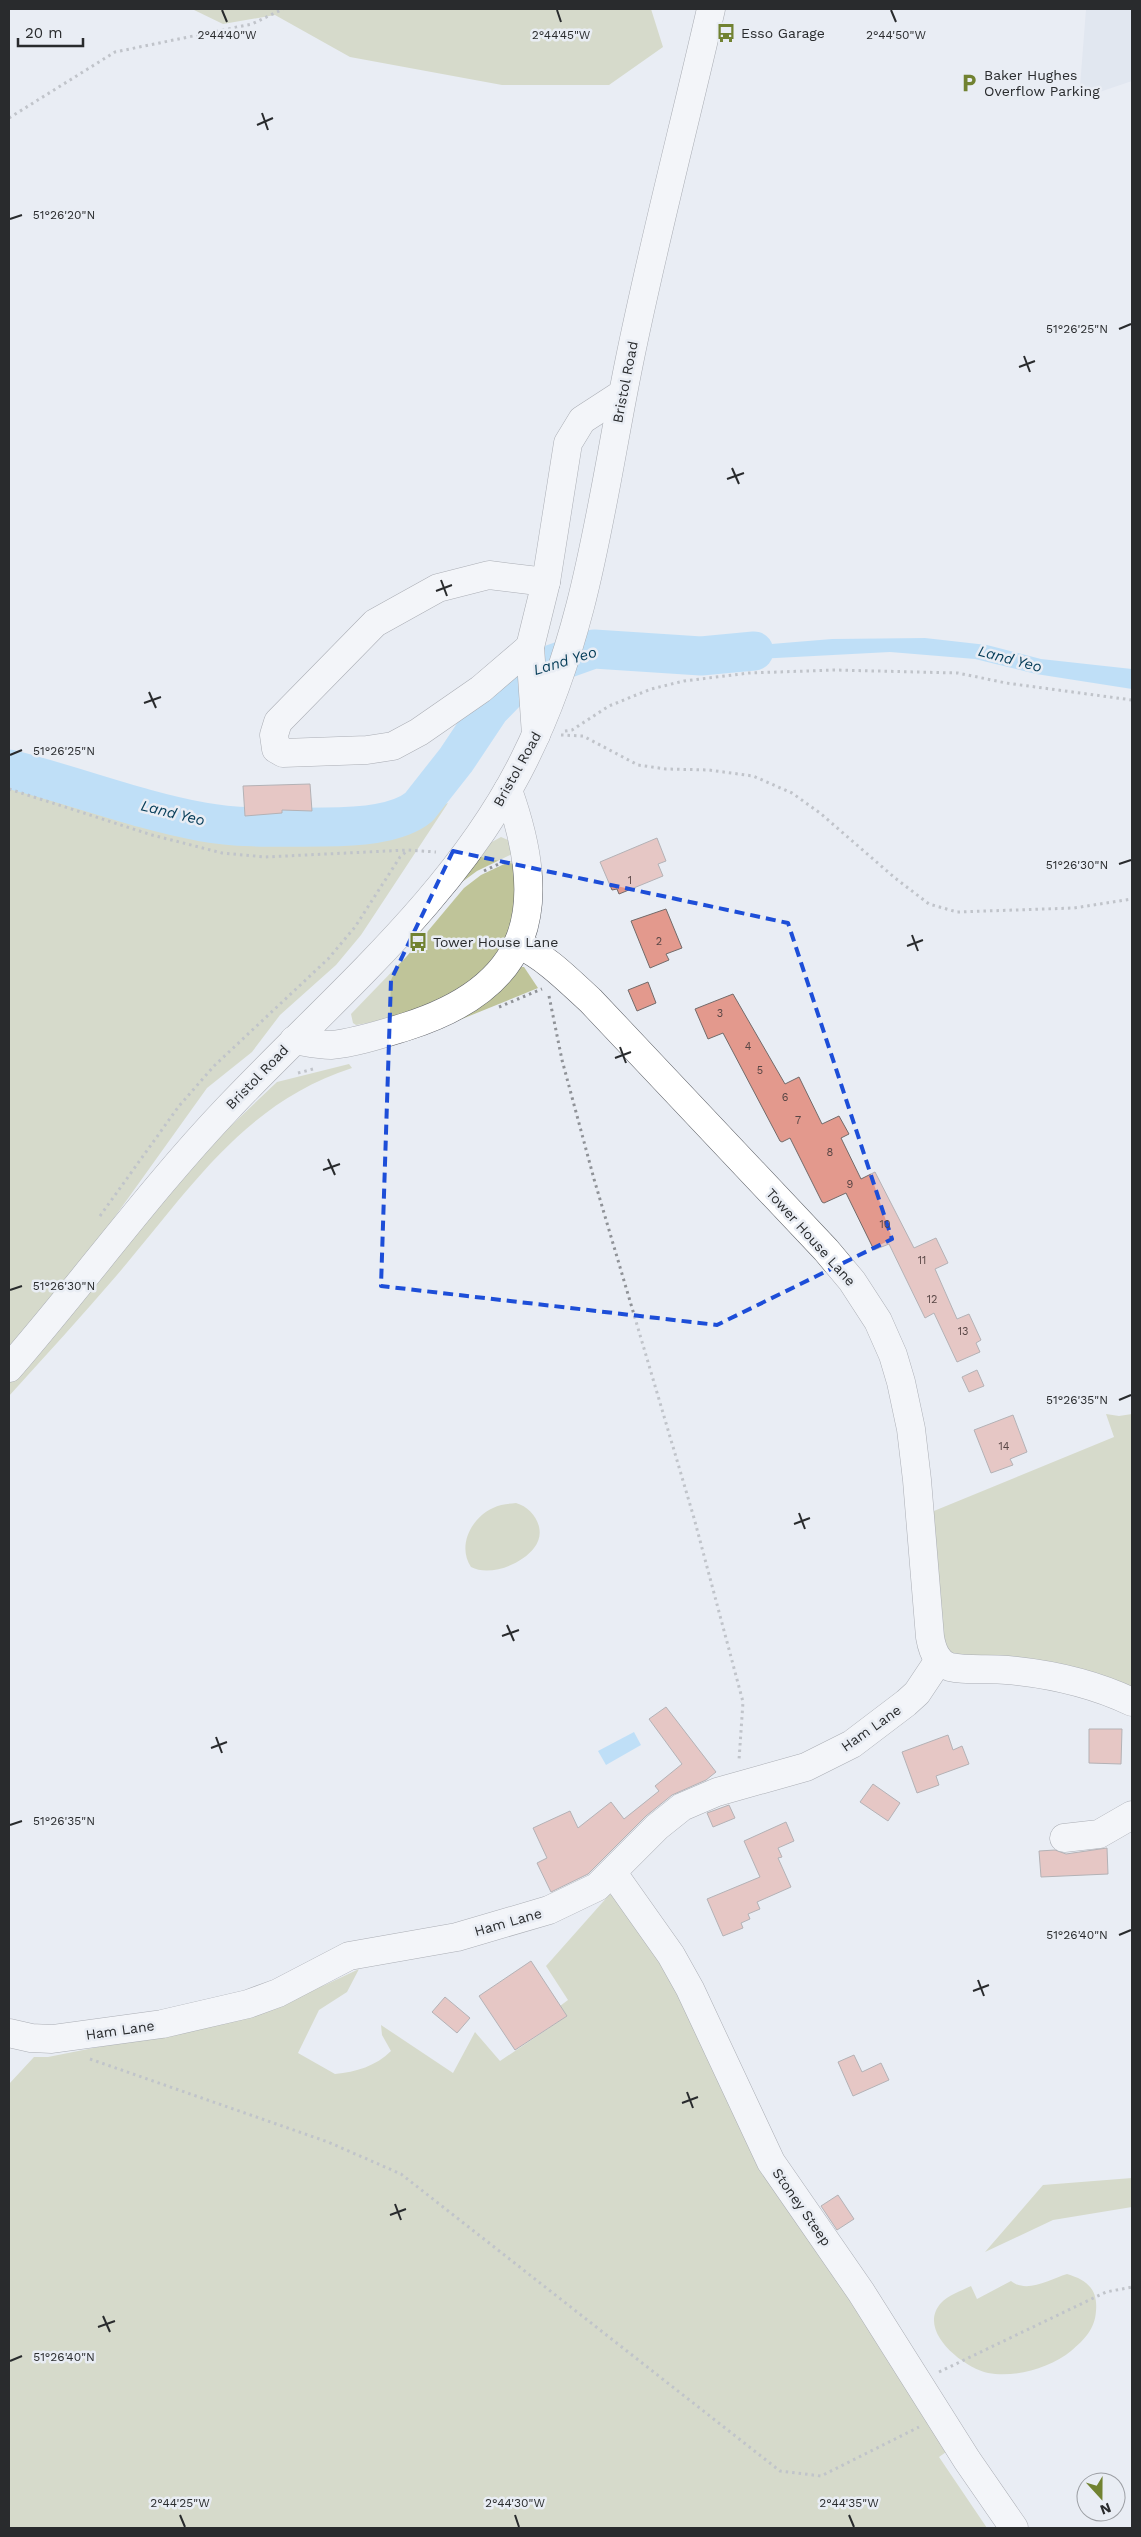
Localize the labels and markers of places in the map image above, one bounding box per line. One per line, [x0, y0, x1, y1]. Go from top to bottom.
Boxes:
bus stop icon: Esso Garage [715, 22, 737, 44]
place label: Esso Garage [741, 25, 825, 41]
place label: Baker Hughes Overflow Parking [984, 67, 1100, 99]
parking icon: Baker Hughes Overflow Parking [958, 72, 980, 94]
bus stop icon: Tower House Lane [407, 931, 429, 953]
place label: Tower House Lane [433, 934, 558, 950]

